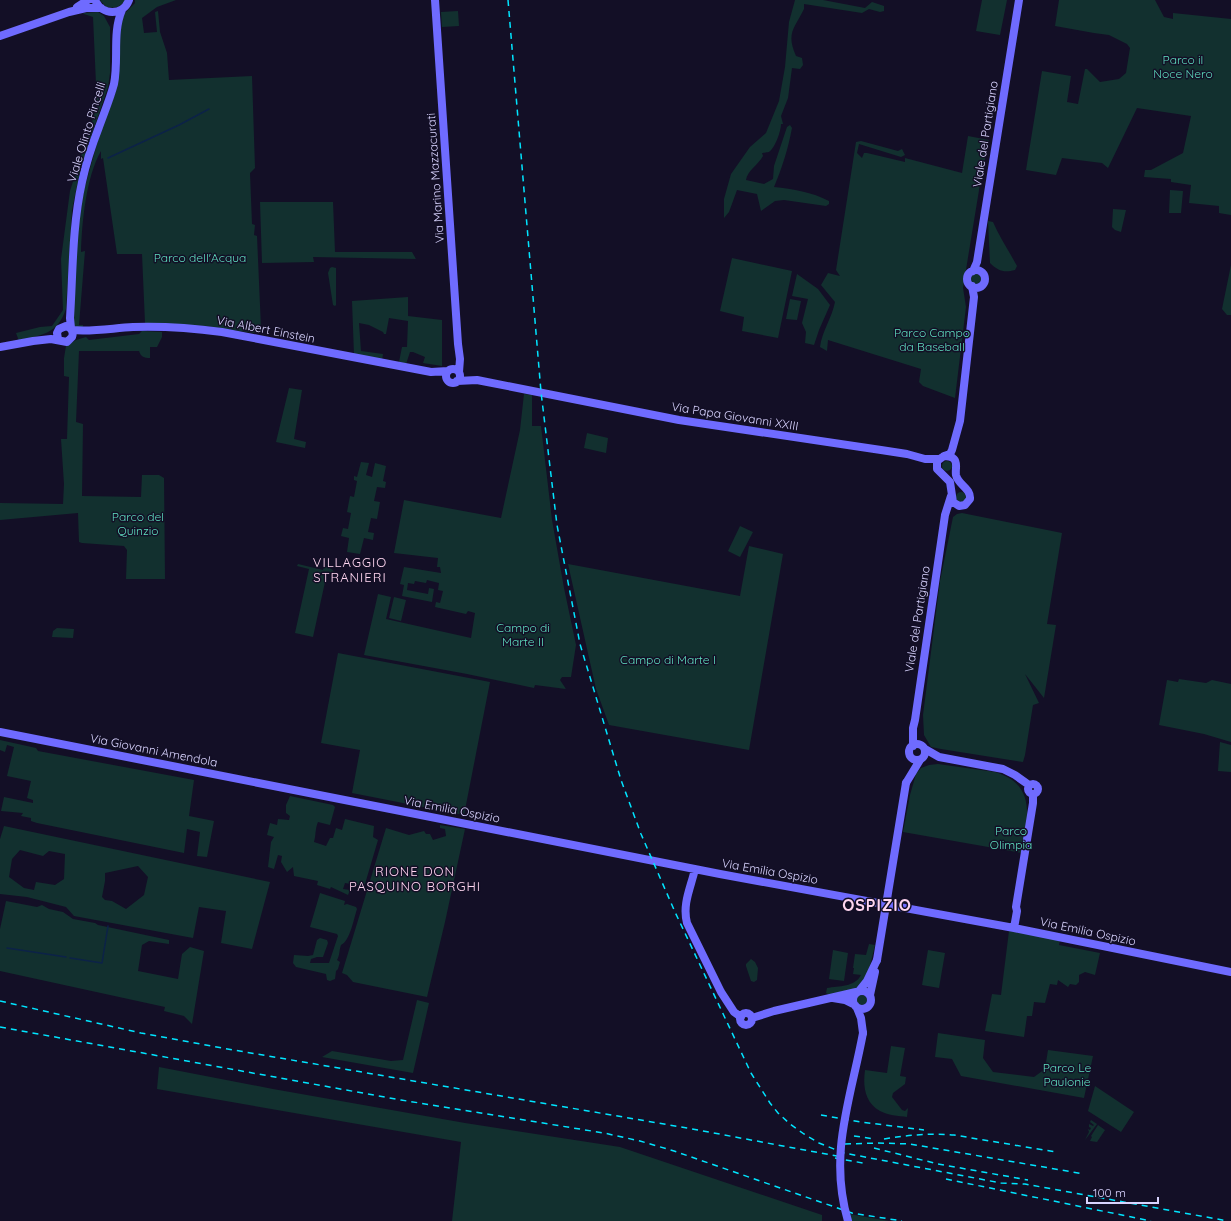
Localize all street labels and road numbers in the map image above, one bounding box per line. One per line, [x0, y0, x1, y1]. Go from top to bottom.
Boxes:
street label: Viale Olinto Pincelli [64, 80, 108, 184]
street label: Viale del Partigiano [969, 80, 1001, 188]
street label: Via Marino Mazzacurati [423, 112, 447, 244]
street label: Via Albert Einstein [216, 312, 316, 346]
street label: Via Papa Giovanni XXIII [670, 399, 800, 433]
street label: Viale del Partigiano [901, 565, 933, 673]
street label: Via Giovanni Amendola [89, 730, 219, 770]
street label: Via Emilia Ospizio [403, 792, 501, 826]
street label: Via Emilia Ospizio [721, 855, 819, 887]
street label: Via Emilia Ospizio [1039, 914, 1137, 948]

